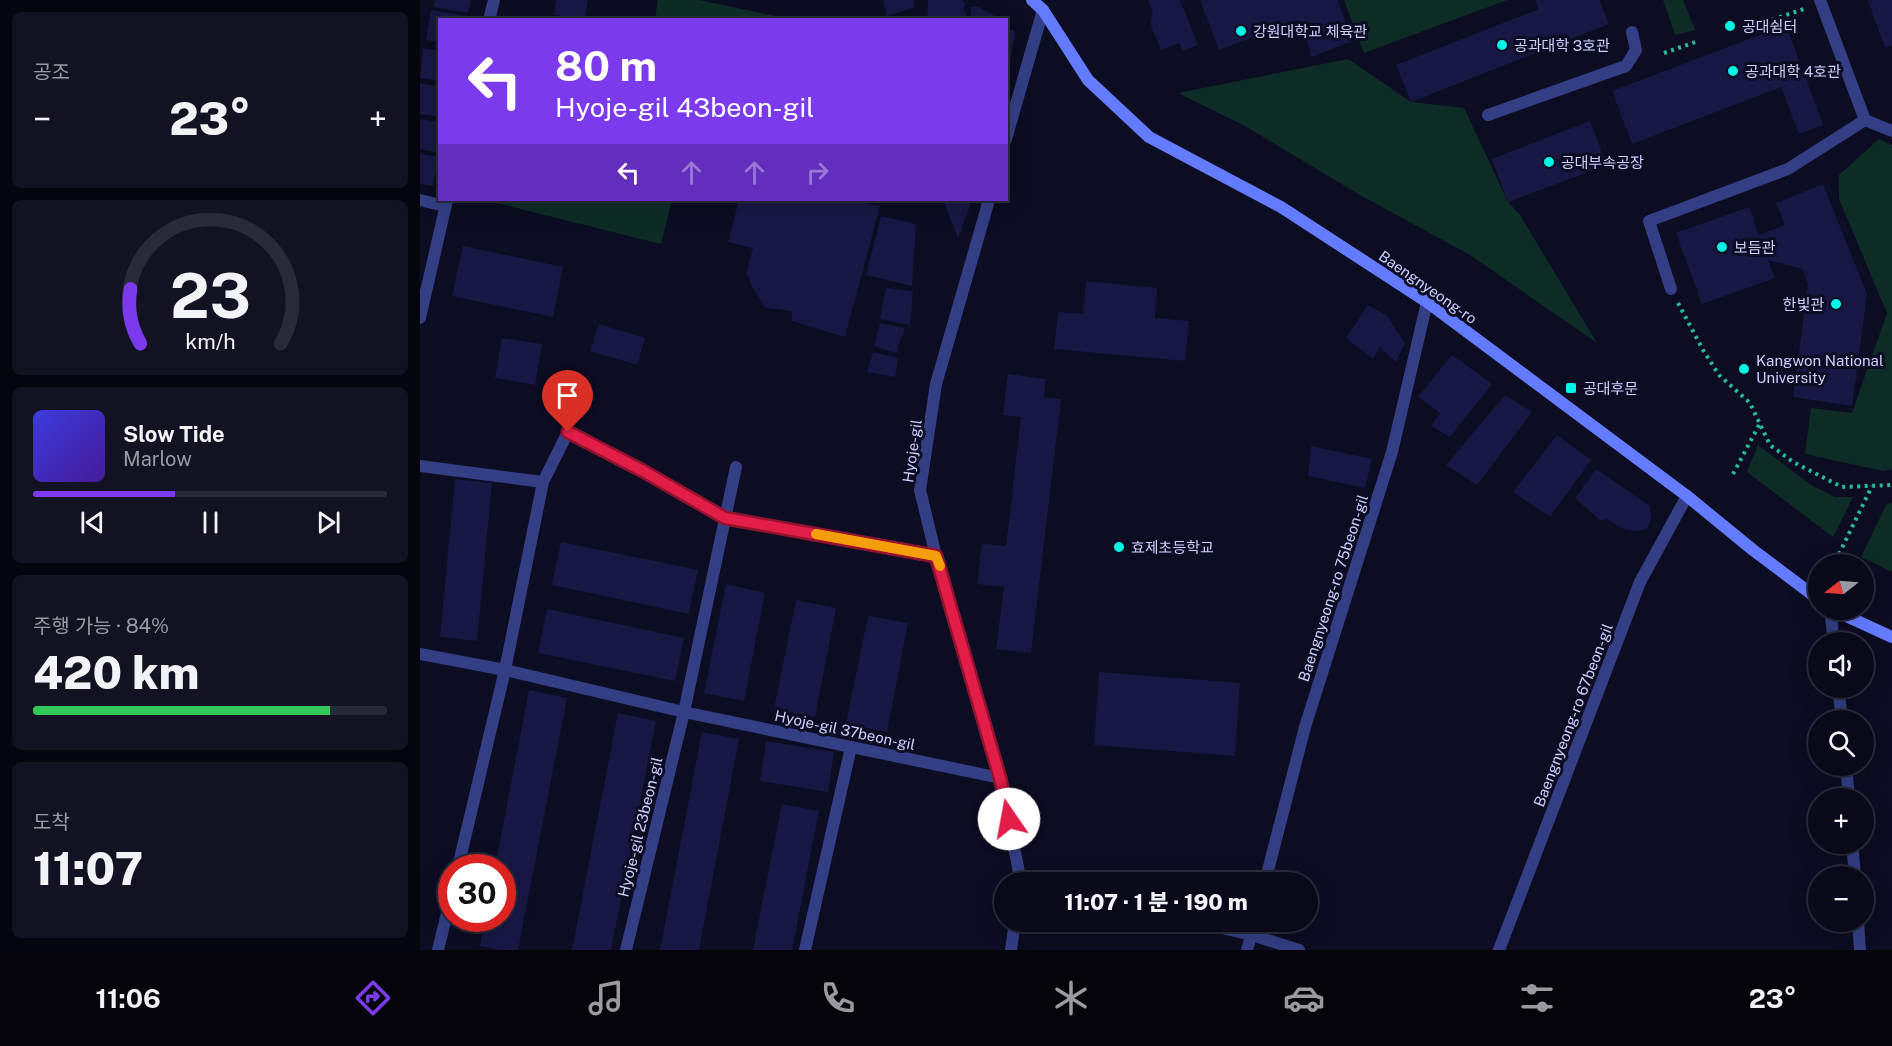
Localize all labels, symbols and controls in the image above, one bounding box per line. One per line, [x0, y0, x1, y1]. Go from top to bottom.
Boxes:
place label: 공대쉼터 [1742, 18, 1797, 35]
marker: 공대쉼터 [1723, 19, 1737, 33]
place label: 강원대학교 체육관 [1253, 23, 1367, 40]
marker: 강원대학교 체육관 [1234, 24, 1248, 38]
place label: 공과대학 3호관 [1514, 37, 1610, 54]
marker: 공과대학 3호관 [1495, 38, 1509, 52]
text: 80 m [555, 41, 657, 90]
icon: left [456, 42, 534, 120]
text: 공조 [33, 60, 70, 84]
place label: 공과대학 4호관 [1745, 63, 1841, 80]
marker: 공과대학 4호관 [1726, 64, 1740, 78]
text: Hyoje-gil 43beon-gil [555, 91, 814, 123]
text: 23° [169, 92, 251, 145]
text: − [33, 100, 51, 138]
text: + [369, 100, 387, 138]
place label: 공대부속공장 [1561, 154, 1644, 171]
marker: 공대부속공장 [1542, 155, 1556, 169]
icon: left [612, 156, 645, 189]
icon: ahead [675, 156, 708, 189]
icon: ahead [738, 156, 771, 189]
icon: right [801, 156, 834, 189]
place label: 보듬관 [1734, 239, 1776, 256]
marker: 보듬관 [1715, 240, 1729, 254]
street label: Baengnyeong-ro [1376, 247, 1480, 327]
text: 23 [169, 260, 251, 333]
place label: 한빛관 [1783, 296, 1824, 313]
marker: 한빛관 [1829, 297, 1843, 311]
text: km/h [185, 330, 235, 355]
place label: Kangwon National University [1756, 352, 1883, 386]
marker: Kangwon National University [1737, 362, 1751, 376]
pin [542, 370, 593, 432]
icon: arrive [551, 379, 584, 412]
place label: 공대후문 [1583, 380, 1638, 397]
marker: 공대후문 [1564, 381, 1578, 395]
street label: Hyoje-gil [899, 418, 925, 484]
text: Slow Tide [123, 421, 225, 447]
text: Marlow [123, 447, 192, 471]
street label: Baengnyeong-ro 75beon-gil [1295, 492, 1371, 684]
icon: previous [76, 506, 109, 539]
icon: pause [194, 506, 227, 539]
icon: next [312, 506, 345, 539]
place label: 효제초등학교 [1131, 539, 1214, 556]
marker: 효제초등학교 [1112, 540, 1126, 554]
north arrow [1808, 554, 1874, 620]
map controls [1808, 554, 1874, 932]
text: 주행 가능 · 84% [33, 614, 169, 638]
street label: Baengnyeong-ro 67beon-gil [1530, 621, 1616, 809]
button: sound [1808, 632, 1874, 698]
text: 420 km [33, 646, 199, 699]
street label: Hyoje-gil 37beon-gil [773, 707, 917, 753]
button: search [1808, 710, 1874, 776]
street label: Hyoje-gil 23beon-gil [614, 755, 666, 899]
position arrow [977, 787, 1041, 851]
button: + [1808, 788, 1874, 854]
text: 도착 [33, 810, 70, 834]
text: 11:07 [33, 842, 143, 895]
speed limit sign: 30 [438, 854, 516, 932]
button: − [1808, 866, 1874, 932]
text: 11:07 · 1 분 · 190 m [1064, 889, 1248, 915]
icon: directions [352, 977, 394, 1019]
icon: music [585, 977, 627, 1019]
icon: phone [817, 977, 859, 1019]
icon: climate [1050, 977, 1092, 1019]
icon: car [1283, 977, 1325, 1019]
icon: filters [1516, 977, 1558, 1019]
text: 11:06 [95, 982, 161, 1014]
text: 23° [1749, 982, 1797, 1014]

